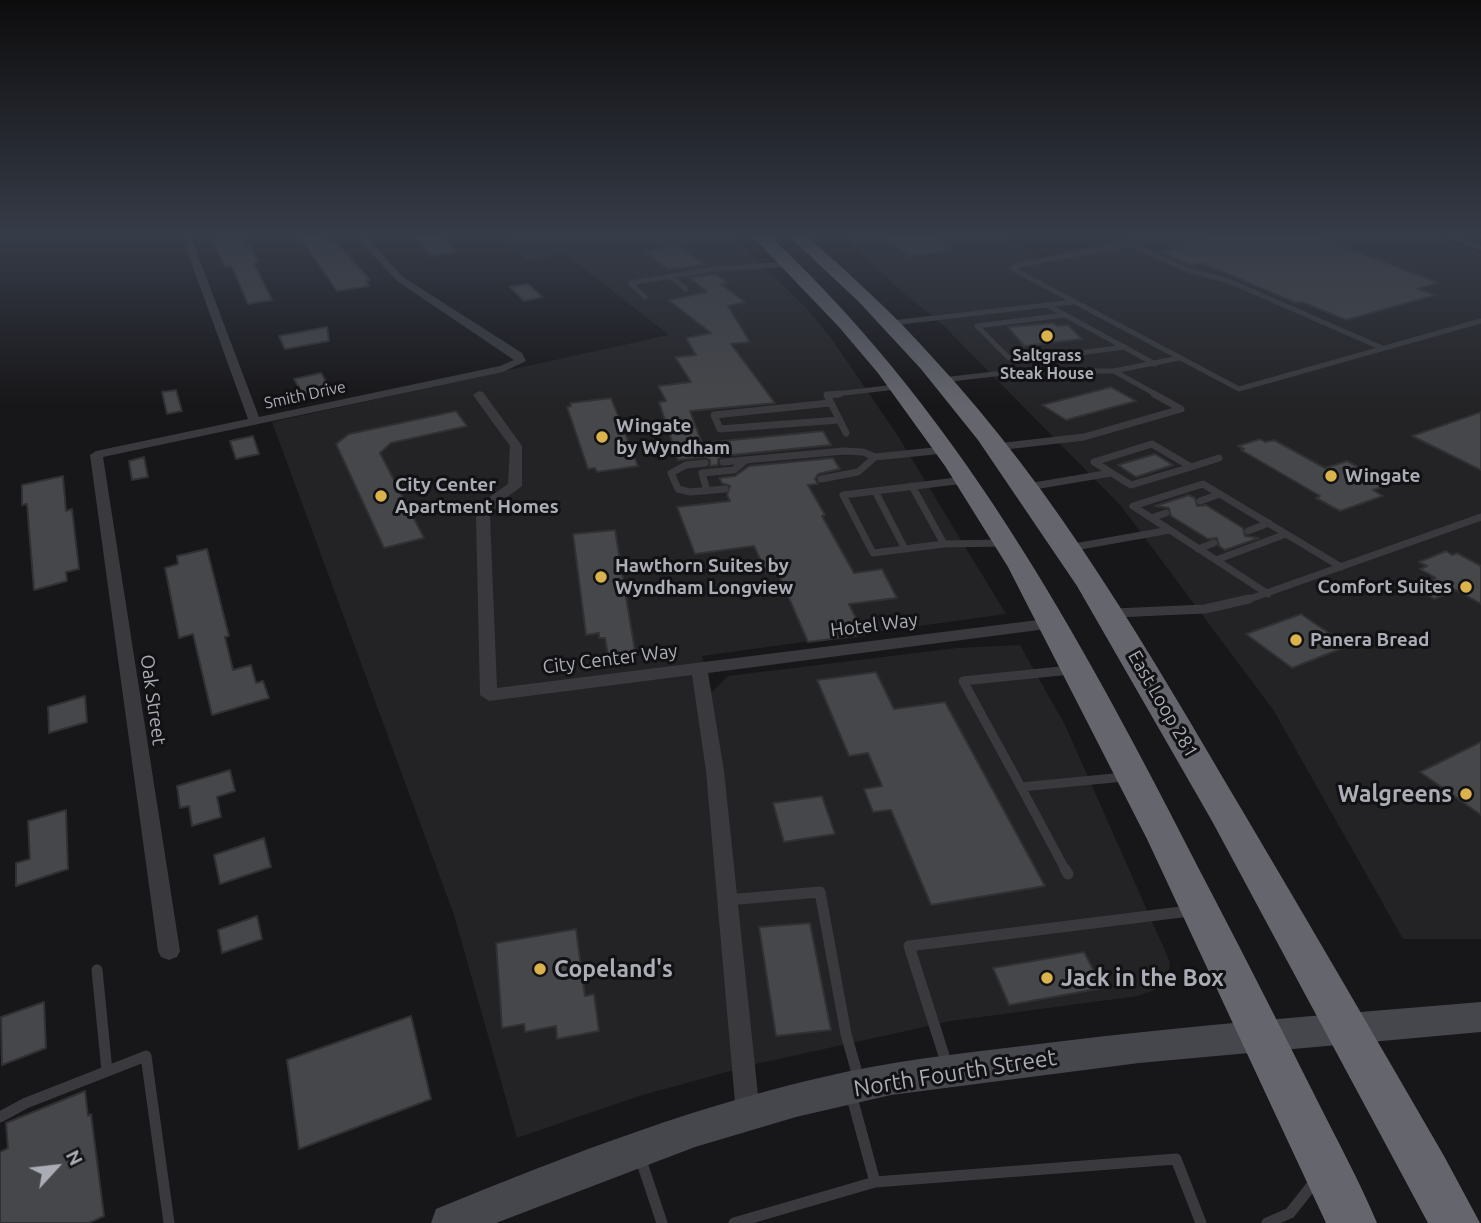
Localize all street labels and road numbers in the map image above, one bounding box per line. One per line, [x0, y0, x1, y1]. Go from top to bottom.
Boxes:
street label: Smith Drive [262, 377, 348, 413]
street label: Hotel Way [829, 608, 919, 642]
street label: City Center Way [541, 639, 679, 679]
street label: East Loop 281 [1123, 646, 1203, 762]
street label: Oak Street [135, 653, 171, 747]
street label: North Fourth Street [852, 1043, 1058, 1103]

